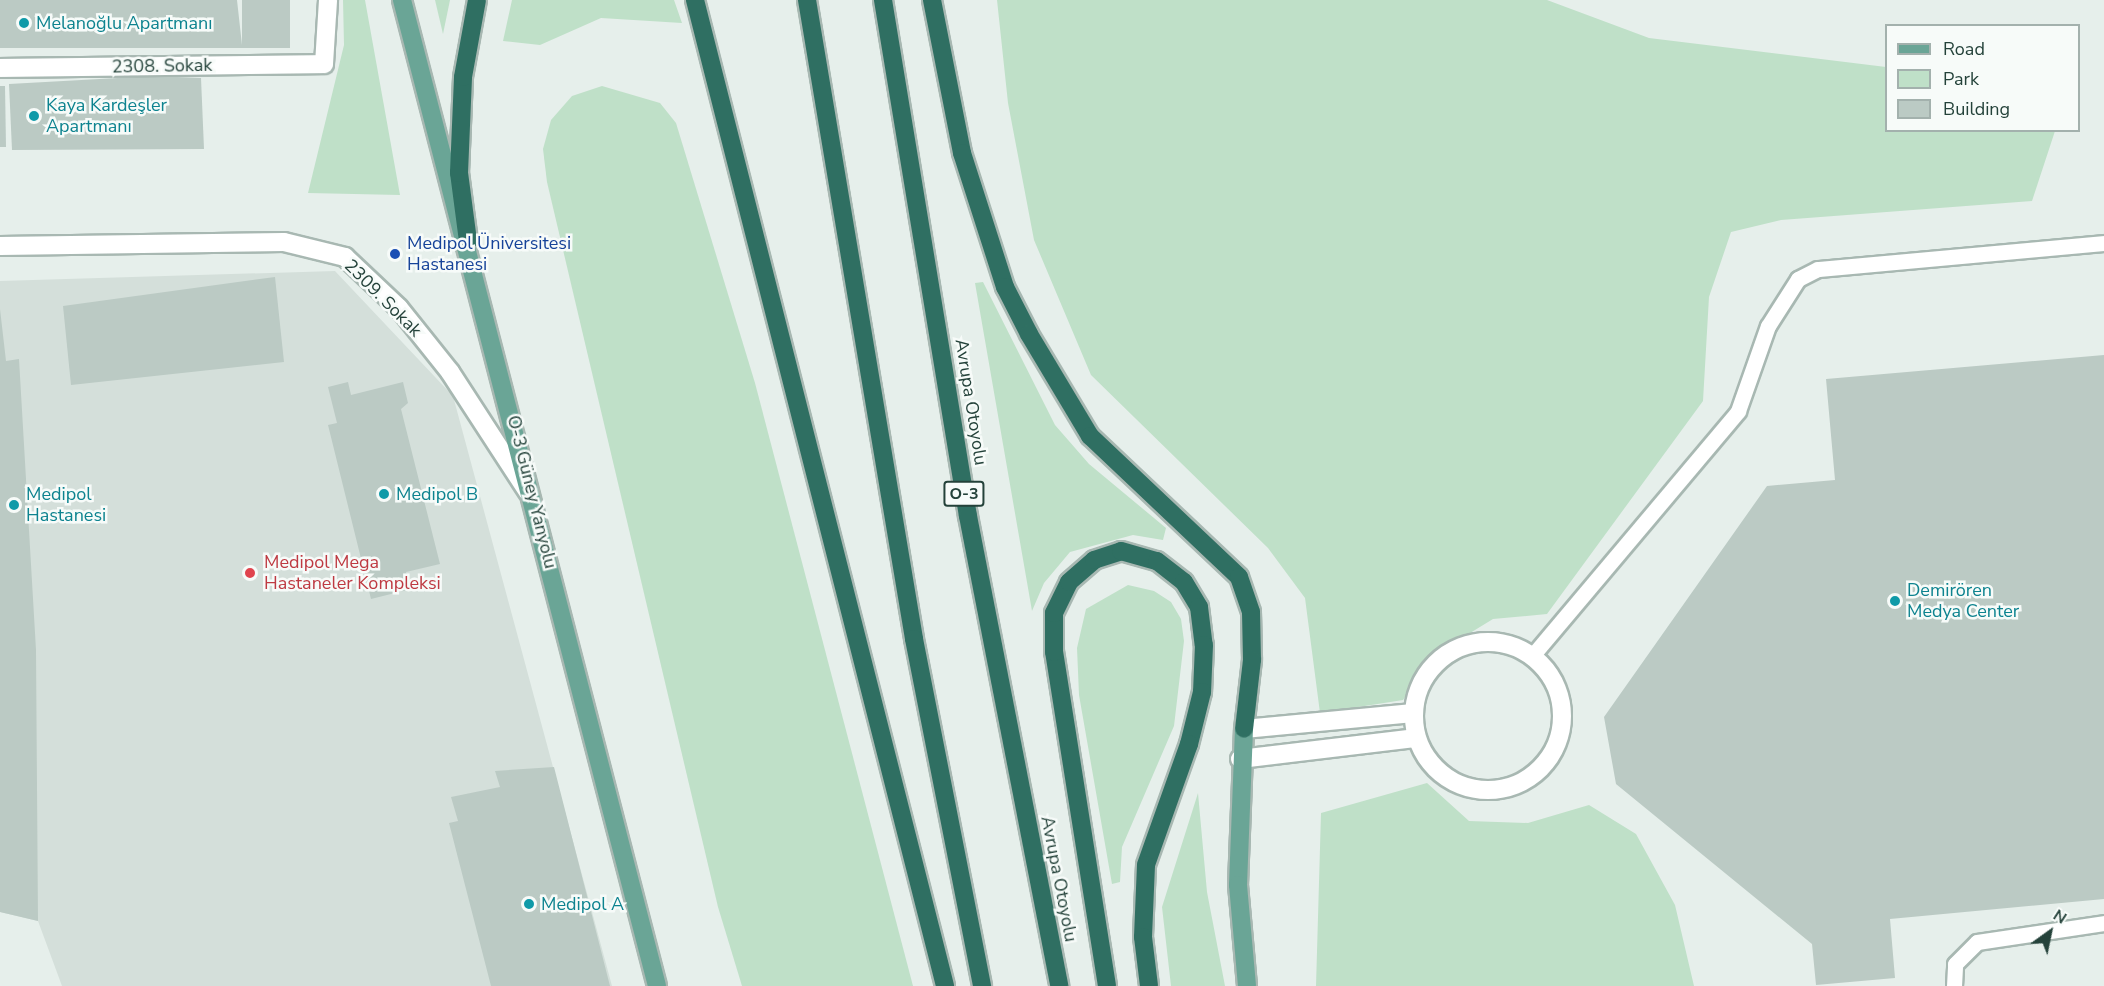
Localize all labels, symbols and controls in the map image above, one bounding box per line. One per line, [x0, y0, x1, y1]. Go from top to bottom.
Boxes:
place label: Melanoğlu Apartmanı [36, 12, 212, 34]
marker: Melanoğlu Apartmanı [17, 16, 31, 30]
legend [1885, 24, 2080, 132]
text: Road [1943, 37, 1985, 61]
street label: 2308. Sokak [112, 54, 212, 78]
text: Park [1943, 67, 1979, 91]
place label: Kaya Kardeşler Apartmanı [46, 95, 167, 138]
text: Building [1943, 97, 2010, 121]
marker: Kaya Kardeşler Apartmanı [27, 109, 41, 123]
place label: Medipol Üniversitesi Hastanesi [407, 233, 571, 276]
marker: Medipol Üniversitesi Hastanesi [388, 247, 402, 261]
street label: 2309. Sokak [340, 255, 426, 341]
street label: Avrupa Otoyolu [950, 337, 992, 467]
street label: O-3 Güney Yanyolu [503, 413, 561, 571]
road number: O-3 [943, 481, 985, 507]
place label: Medipol B [396, 483, 478, 505]
place label: Medipol Hastanesi [26, 484, 106, 526]
marker: Medipol B [377, 487, 391, 501]
marker: Medipol Hastanesi [7, 498, 21, 512]
place label: Medipol Mega Hastaneler Kompleksi [264, 552, 441, 594]
marker: Medipol Mega Hastaneler Kompleksi [241, 564, 259, 582]
place label: Demirören Medya Center [1907, 580, 2019, 622]
marker: Demirören Medya Center [1888, 594, 1902, 608]
street label: Avrupa Otoyolu [1036, 814, 1082, 944]
place label: Medipol A [541, 893, 624, 915]
marker: Medipol A [522, 897, 536, 911]
north arrow [2020, 902, 2080, 962]
text: N [2049, 904, 2071, 929]

